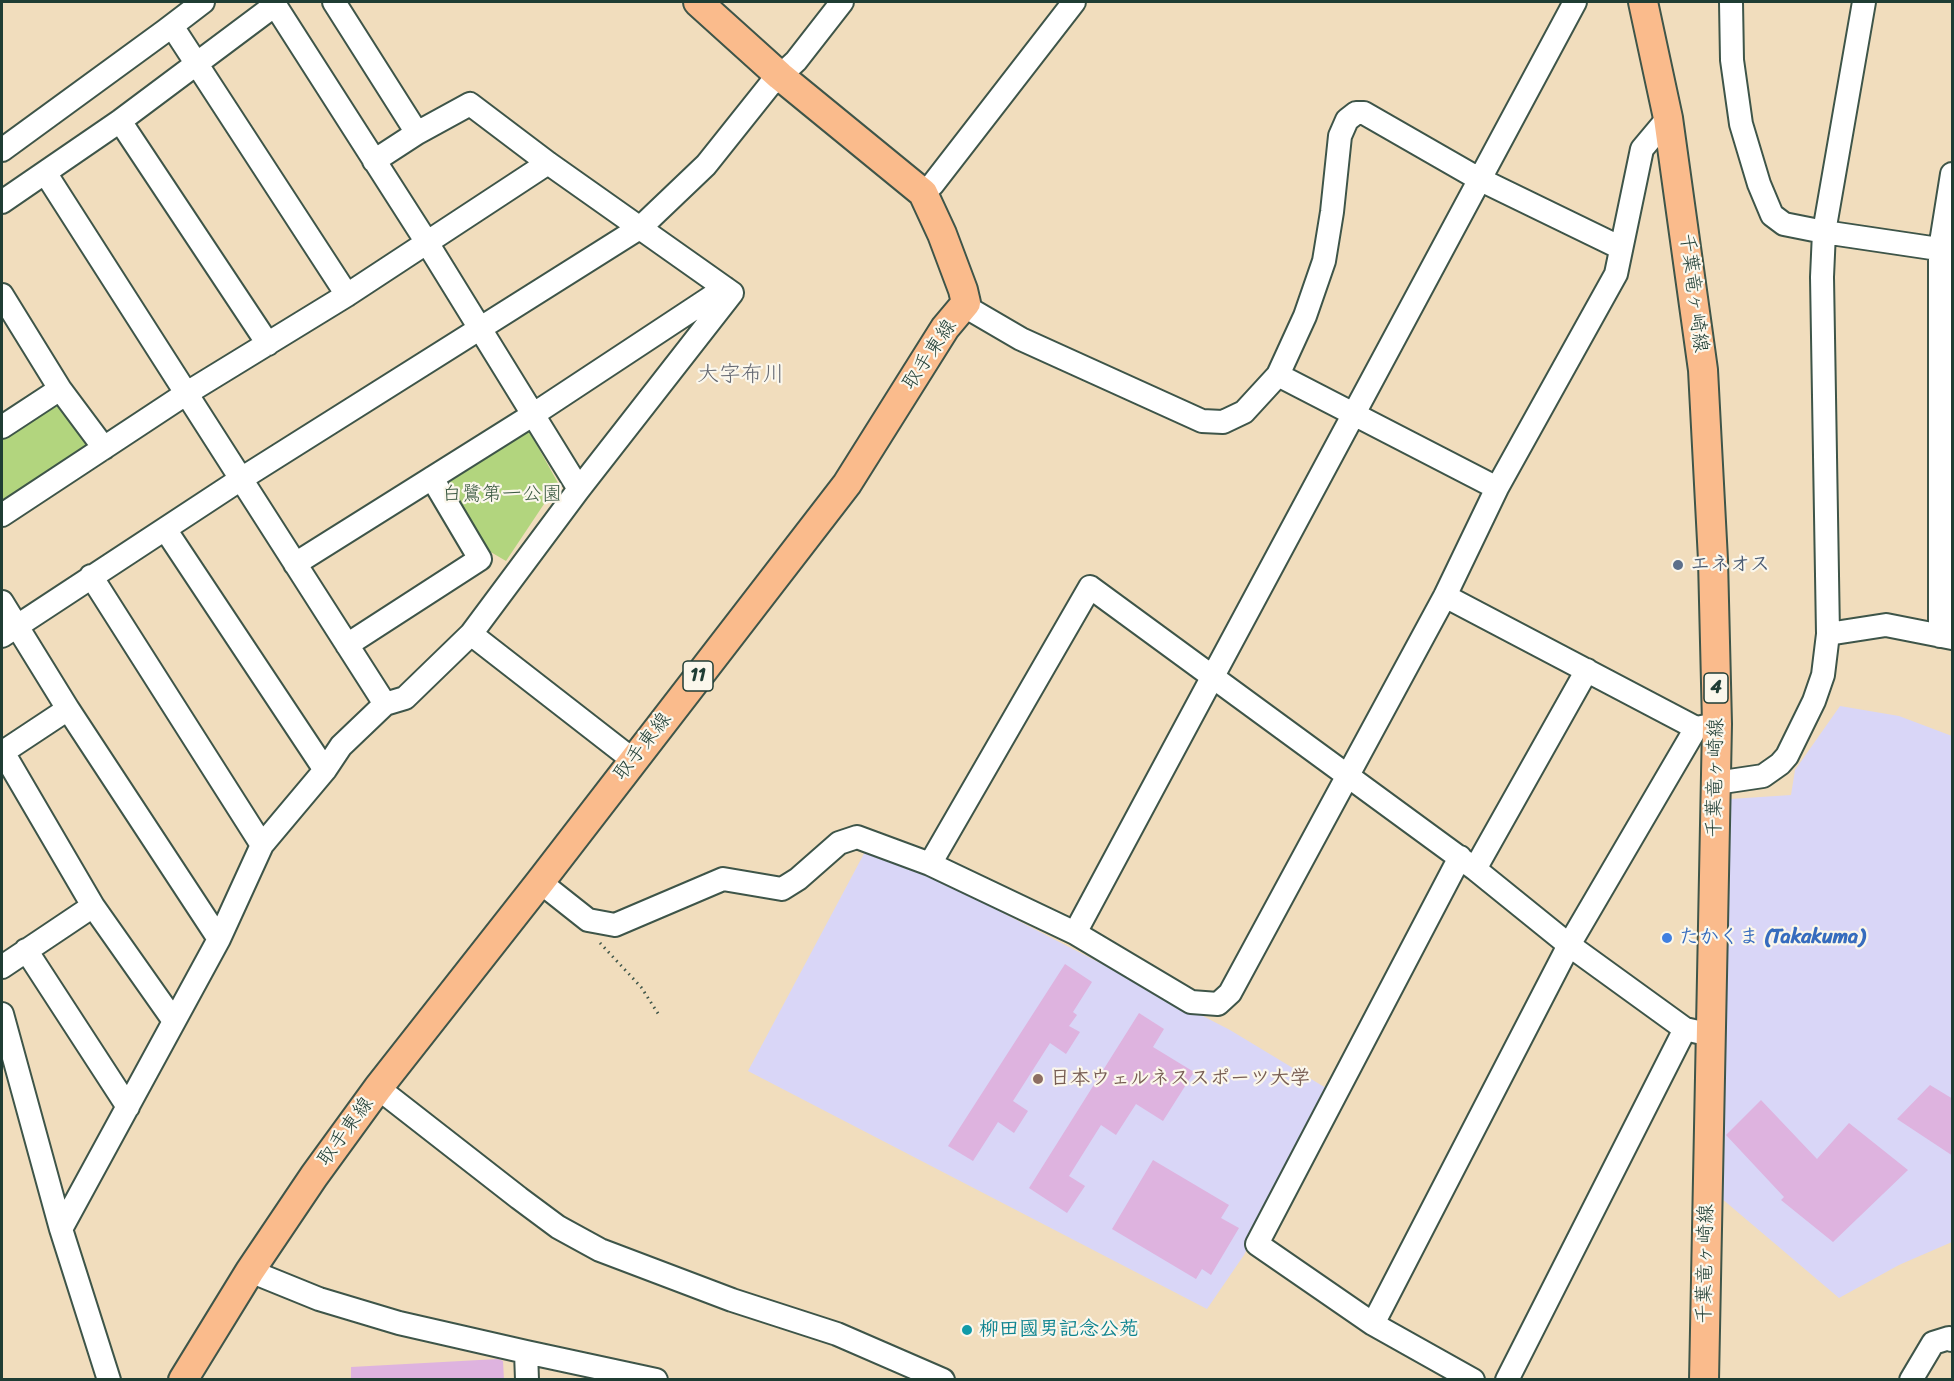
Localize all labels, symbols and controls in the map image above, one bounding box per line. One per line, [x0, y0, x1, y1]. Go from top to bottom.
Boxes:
street label: 千葉竜ヶ崎線 [1674, 232, 1712, 354]
street label: 取手東線 [898, 315, 962, 395]
district label: 大字布川 [697, 362, 785, 388]
park label: 白鷺第一公園 [442, 483, 562, 507]
place label: エネオス [1690, 553, 1770, 577]
marker: エネオス [1671, 558, 1685, 572]
road number: 11 [683, 661, 713, 691]
road number: 4 [1704, 673, 1728, 703]
street label: 取手東線 [609, 708, 677, 786]
street label: 千葉竜ヶ崎線 [1703, 718, 1729, 838]
place label: たかくま (Takakuma) [1679, 926, 1865, 950]
marker: たかくま (Takakuma) [1660, 931, 1674, 945]
place label: 日本ウェルネススポーツ大学 [1050, 1067, 1310, 1091]
marker: 日本ウェルネススポーツ大学 [1031, 1072, 1045, 1086]
street label: 取手東線 [313, 1093, 379, 1171]
street label: 千葉竜ヶ崎線 [1693, 1204, 1719, 1324]
place label: 柳田國男記念公苑 [979, 1318, 1139, 1342]
marker: 柳田國男記念公苑 [960, 1323, 974, 1337]

